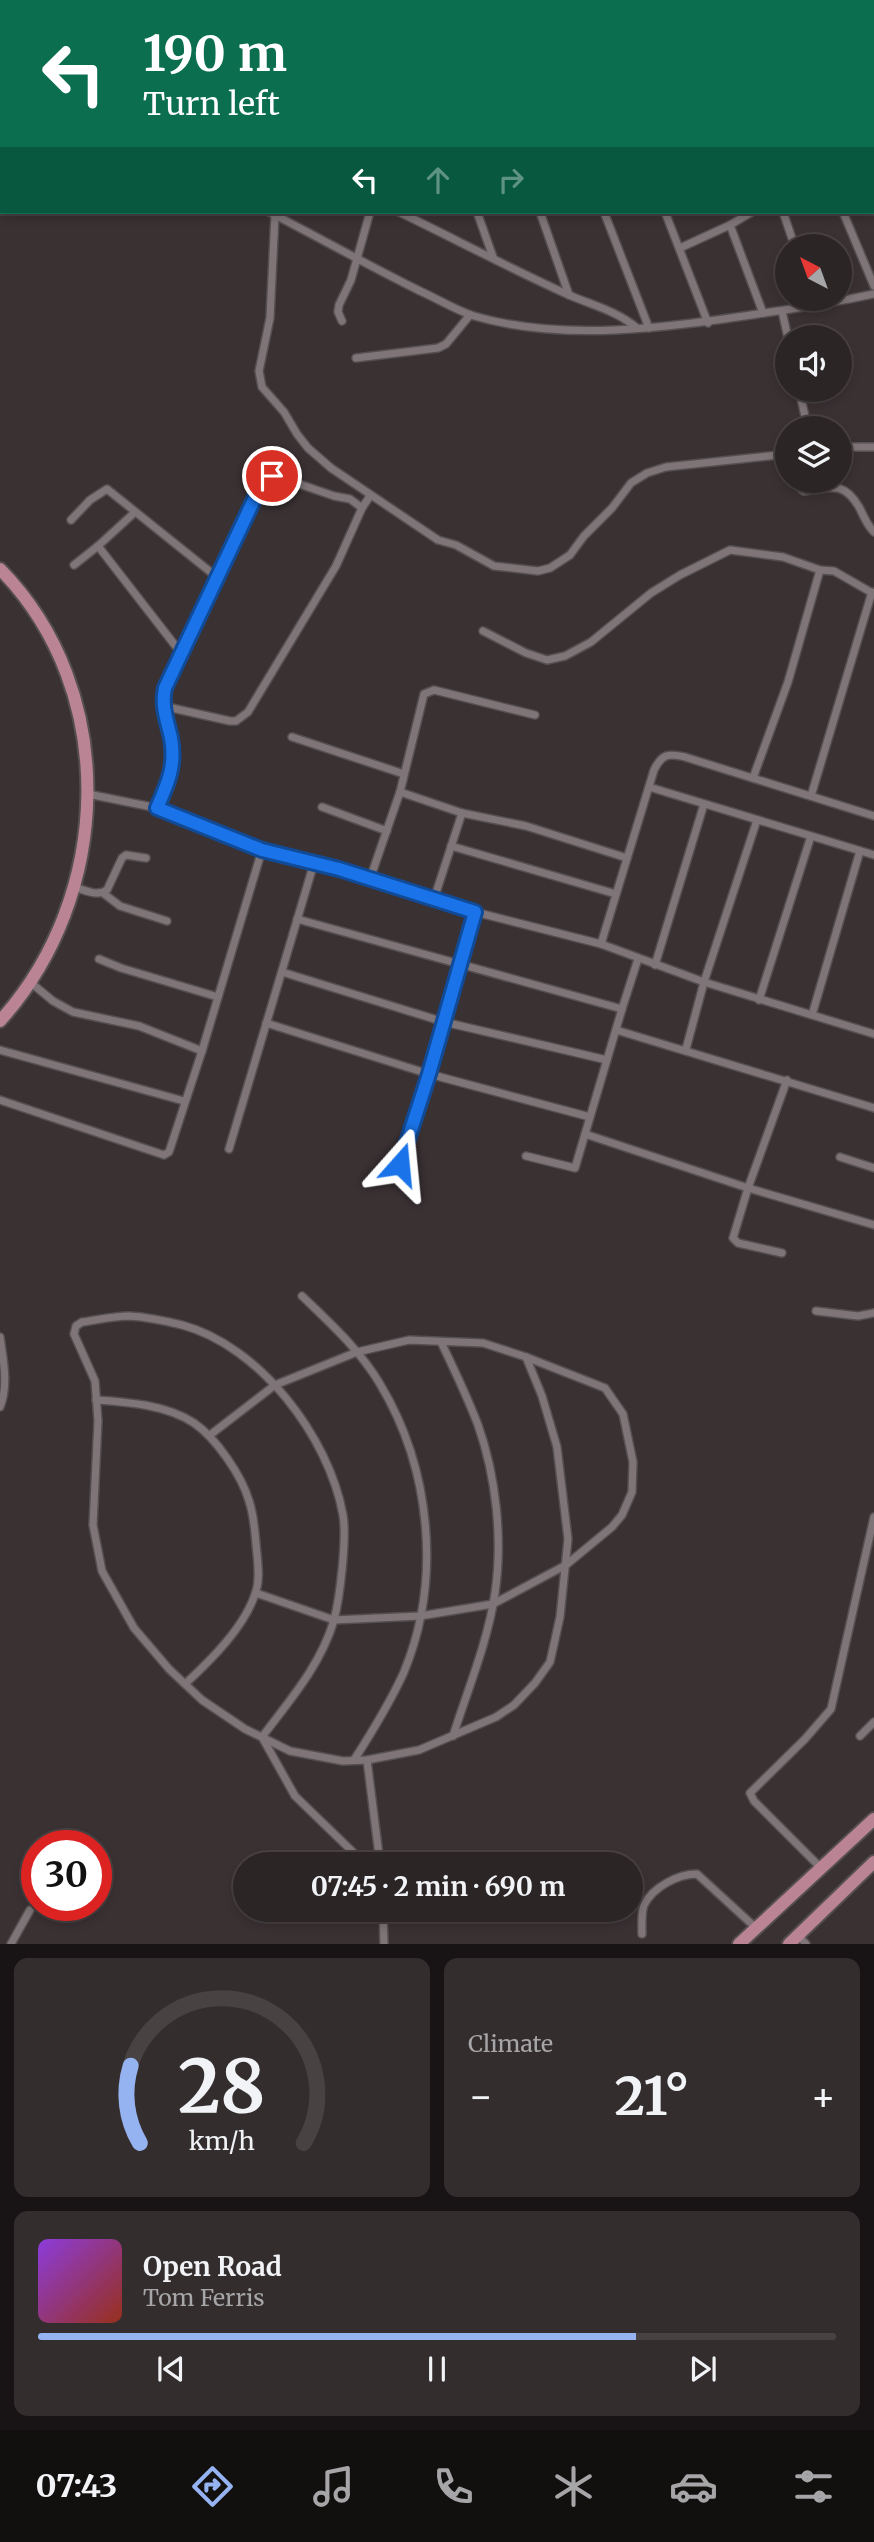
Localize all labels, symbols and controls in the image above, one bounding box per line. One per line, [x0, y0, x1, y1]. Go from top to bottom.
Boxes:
text: 190 m [143, 23, 287, 84]
icon: left [28, 28, 119, 119]
text: Turn left [143, 84, 280, 124]
icon: left [346, 161, 384, 199]
icon: ahead [419, 161, 457, 199]
icon: right [492, 161, 530, 199]
north arrow [775, 234, 852, 312]
map controls [775, 234, 852, 493]
button: sound [775, 325, 852, 402]
button: layers [775, 416, 852, 493]
pin [242, 446, 302, 506]
icon: arrive [253, 457, 291, 495]
position arrow [363, 1127, 437, 1201]
speed limit sign: 30 [21, 1830, 112, 1921]
text: 07:45 · 2 min · 690 m [311, 1870, 565, 1903]
text: Climate [468, 2029, 553, 2058]
text: 28 [178, 2042, 266, 2134]
text: 21° [614, 2064, 690, 2129]
text: − [468, 2073, 493, 2120]
text: + [811, 2073, 836, 2120]
text: km/h [189, 2125, 255, 2157]
text: Open Road [143, 2250, 282, 2283]
text: Tom Ferris [143, 2283, 265, 2312]
icon: previous [152, 2350, 190, 2388]
icon: pause [418, 2350, 456, 2388]
icon: next [684, 2350, 722, 2388]
icon: directions [188, 2462, 237, 2511]
icon: music [309, 2462, 358, 2511]
icon: phone [429, 2462, 478, 2511]
icon: climate [549, 2462, 598, 2511]
icon: car [669, 2462, 718, 2511]
icon: filters [789, 2462, 838, 2511]
text: 07:43 [36, 2466, 117, 2506]

